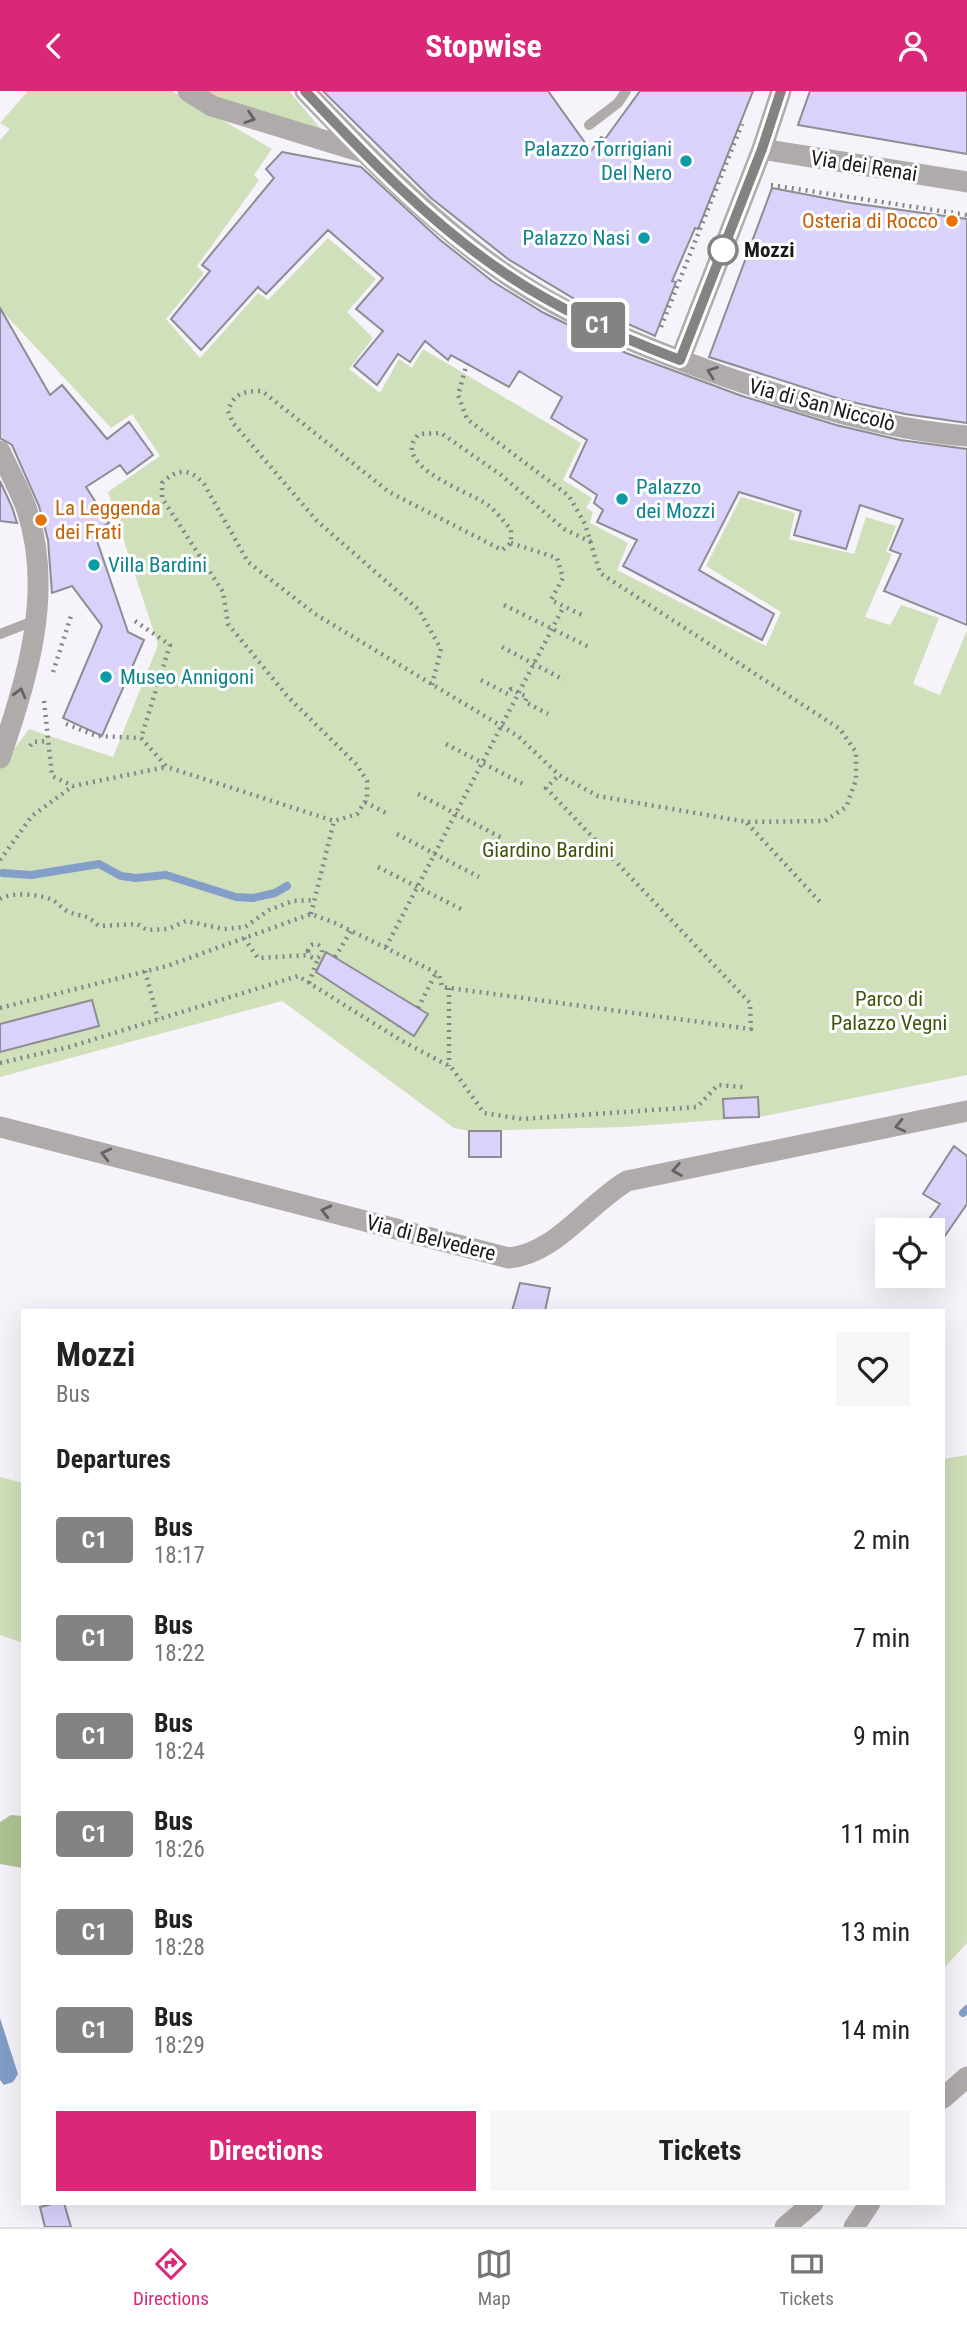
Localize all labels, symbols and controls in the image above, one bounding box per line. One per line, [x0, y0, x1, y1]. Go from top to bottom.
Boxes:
icon: back [35, 27, 73, 65]
text: Stopwise [425, 27, 542, 65]
icon: person [894, 27, 932, 65]
one-way arrow [243, 110, 256, 124]
place label: Palazzo Torrigiani Del Nero [524, 137, 672, 185]
street label: Via dei Renai [809, 146, 919, 186]
marker: Palazzo Torrigiani Del Nero [678, 153, 694, 169]
place label: Osteria di Rocco [802, 209, 938, 233]
marker: Osteria di Rocco [944, 213, 960, 229]
place label: Palazzo Nasi [522, 226, 630, 250]
marker: Palazzo Nasi [636, 230, 652, 246]
marker: Mozzi [708, 235, 738, 265]
place label: Mozzi [744, 238, 795, 262]
line badge: C1 [566, 302, 630, 348]
text: C1 [585, 311, 611, 339]
one-way arrow [706, 366, 718, 380]
street label: Via di San Niccolò [746, 374, 898, 436]
place label: Palazzo dei Mozzi [636, 475, 715, 523]
marker: Palazzo dei Mozzi [614, 491, 630, 507]
place label: La Leggenda dei Frati [55, 496, 161, 544]
marker: La Leggenda dei Frati [33, 512, 49, 528]
place label: Villa Bardini [108, 553, 207, 577]
marker: Villa Bardini [86, 557, 102, 573]
place label: Museo Annigoni [120, 665, 254, 689]
marker: Museo Annigoni [98, 669, 114, 685]
one-way arrow [12, 687, 27, 699]
park label: Giardino Bardini [482, 838, 614, 862]
park label: Parco di Palazzo Vegni [831, 987, 947, 1035]
one-way arrow [895, 1118, 907, 1133]
one-way arrow [100, 1148, 112, 1162]
one-way arrow [671, 1162, 683, 1177]
one-way arrow [321, 1205, 333, 1219]
street label: Via di Belvedere [364, 1210, 498, 1266]
map controls [875, 1218, 945, 1288]
button: locate [875, 1218, 945, 1288]
button: heart [836, 1332, 910, 1406]
text: Mozzi [56, 1335, 135, 1374]
text: Bus [56, 1381, 90, 1408]
text: Departures [56, 1444, 171, 1474]
text: Bus [154, 1512, 193, 1542]
text: 2 min [853, 1525, 910, 1555]
text: C1 [82, 1526, 107, 1554]
text: 18:17 [154, 1542, 205, 1569]
text: Bus [154, 1610, 193, 1640]
text: 7 min [853, 1623, 910, 1653]
text: C1 [82, 1624, 107, 1652]
text: 18:22 [154, 1640, 205, 1667]
text: Bus [154, 1708, 193, 1738]
text: 9 min [853, 1721, 910, 1751]
text: C1 [82, 1722, 107, 1750]
text: 18:24 [154, 1738, 205, 1765]
text: Bus [154, 1806, 193, 1836]
text: 11 min [840, 1819, 910, 1849]
text: C1 [82, 1820, 107, 1848]
text: 18:26 [154, 1836, 205, 1863]
text: Bus [154, 1904, 193, 1934]
text: 13 min [840, 1917, 910, 1947]
text: C1 [82, 1918, 107, 1946]
text: 18:28 [154, 1934, 205, 1961]
text: Bus [154, 2002, 193, 2032]
text: 14 min [840, 2015, 910, 2045]
text: C1 [82, 2016, 107, 2044]
text: 18:29 [154, 2032, 205, 2059]
button: Directions [56, 2111, 476, 2191]
button: Tickets [490, 2111, 910, 2191]
tab: Directions [133, 2245, 209, 2310]
tab: Map [475, 2245, 513, 2310]
tab: Tickets [779, 2245, 834, 2310]

